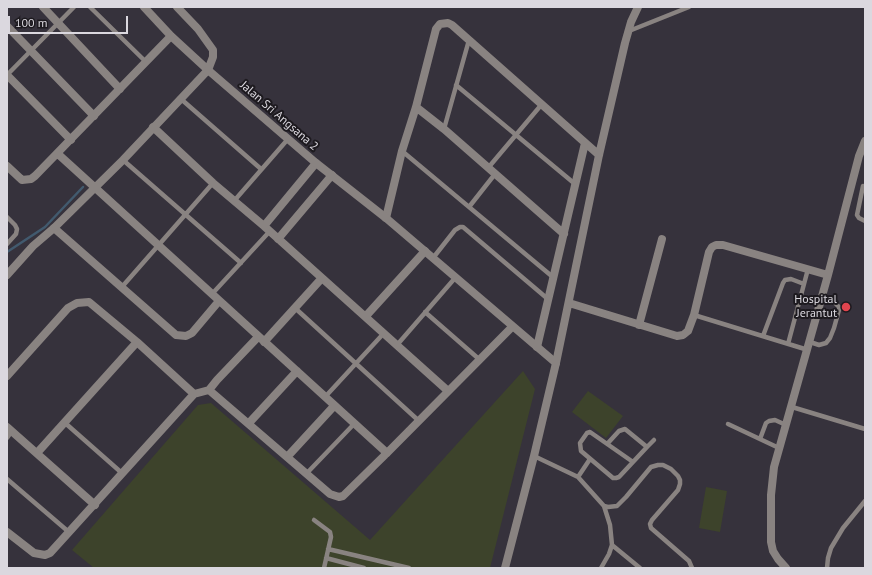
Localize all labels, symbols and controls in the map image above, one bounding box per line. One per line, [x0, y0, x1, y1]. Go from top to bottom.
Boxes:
scale bar [10, 8, 130, 34]
text: 100 m [15, 15, 48, 30]
street label: Jalan Sri Angsana 2 [237, 78, 321, 154]
place label: Hospital Jerantut [794, 293, 837, 321]
marker: Hospital Jerantut [840, 301, 852, 313]

